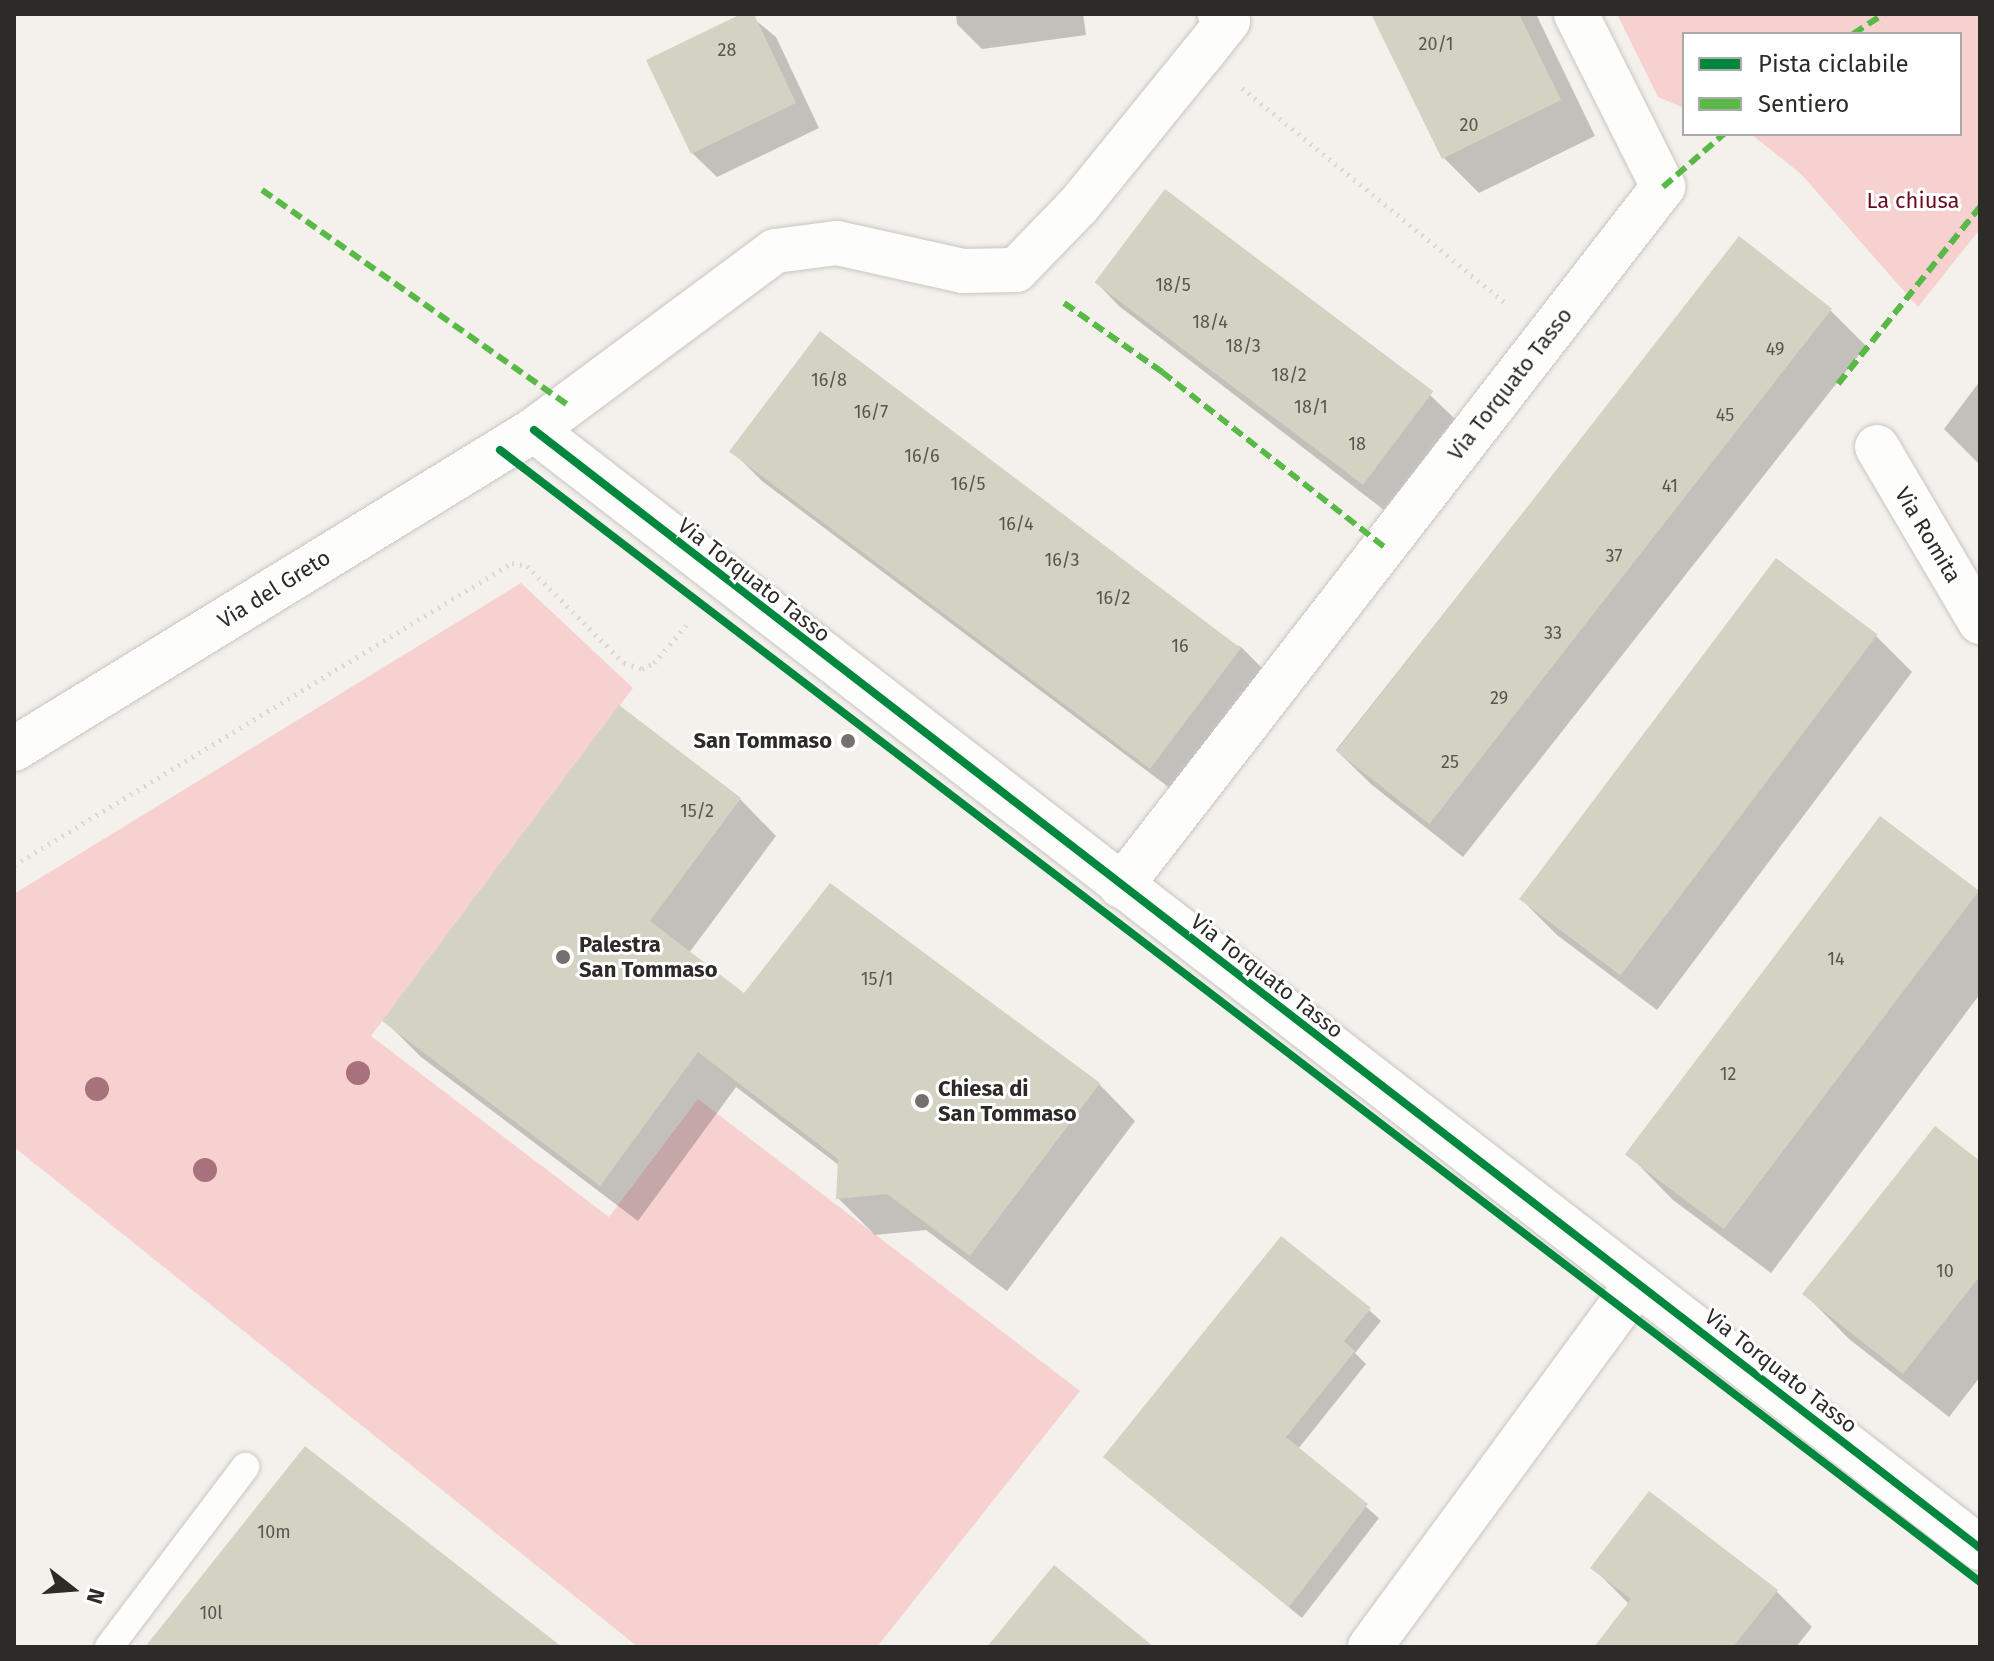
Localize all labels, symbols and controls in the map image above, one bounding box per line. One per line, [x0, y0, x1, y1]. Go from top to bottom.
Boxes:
legend [1682, 32, 1962, 136]
house number: 20/1 [1418, 33, 1454, 55]
house number: 28 [718, 39, 736, 61]
text: Pista ciclabile [1758, 50, 1909, 78]
text: Sentiero [1758, 90, 1849, 118]
house number: 20 [1460, 114, 1478, 136]
park label: La chiusa [1867, 188, 1959, 214]
house number: 18/5 [1155, 274, 1191, 296]
street label: Via Torquato Tasso [1442, 302, 1578, 466]
house number: 18/4 [1192, 311, 1228, 333]
house number: 18/3 [1225, 335, 1261, 357]
house number: 49 [1766, 338, 1784, 360]
house number: 18/2 [1271, 364, 1307, 386]
house number: 16/8 [811, 369, 847, 391]
house number: 18/1 [1294, 396, 1328, 418]
house number: 16/7 [854, 401, 888, 423]
house number: 45 [1716, 404, 1734, 426]
house number: 18 [1348, 433, 1366, 455]
house number: 16/6 [904, 445, 940, 467]
house number: 16/5 [950, 473, 986, 495]
house number: 41 [1662, 475, 1678, 497]
street label: Via Romita [1889, 482, 1967, 588]
street label: Via Torquato Tasso [672, 512, 836, 648]
house number: 16/4 [998, 513, 1034, 535]
street label: Via del Greto [213, 544, 335, 634]
house number: 37 [1606, 545, 1622, 567]
house number: 16/3 [1045, 549, 1079, 571]
house number: 16/2 [1096, 587, 1130, 609]
house number: 33 [1544, 622, 1562, 644]
house number: 16 [1171, 635, 1189, 657]
house number: 29 [1490, 687, 1508, 709]
place label: San Tommaso [693, 728, 832, 754]
marker: San Tommaso [839, 732, 857, 750]
house number: 25 [1441, 751, 1459, 773]
house number: 15/2 [680, 800, 714, 822]
street label: Via Torquato Tasso [1185, 908, 1349, 1044]
place label: Palestra San Tommaso [579, 931, 718, 982]
marker: Palestra San Tommaso [554, 948, 572, 966]
house number: 14 [1827, 948, 1845, 970]
house number: 15/1 [861, 968, 893, 990]
house number: 12 [1720, 1063, 1736, 1085]
place label: Chiesa di San Tommaso [938, 1075, 1077, 1126]
marker: Chiesa di San Tommaso [913, 1092, 931, 1110]
house number: 10 [1936, 1260, 1954, 1282]
street label: Via Torquato Tasso [1699, 1303, 1863, 1439]
house number: 10m [257, 1521, 291, 1543]
north arrow [32, 1549, 112, 1629]
text: N [80, 1585, 110, 1607]
house number: 10l [199, 1602, 223, 1624]

